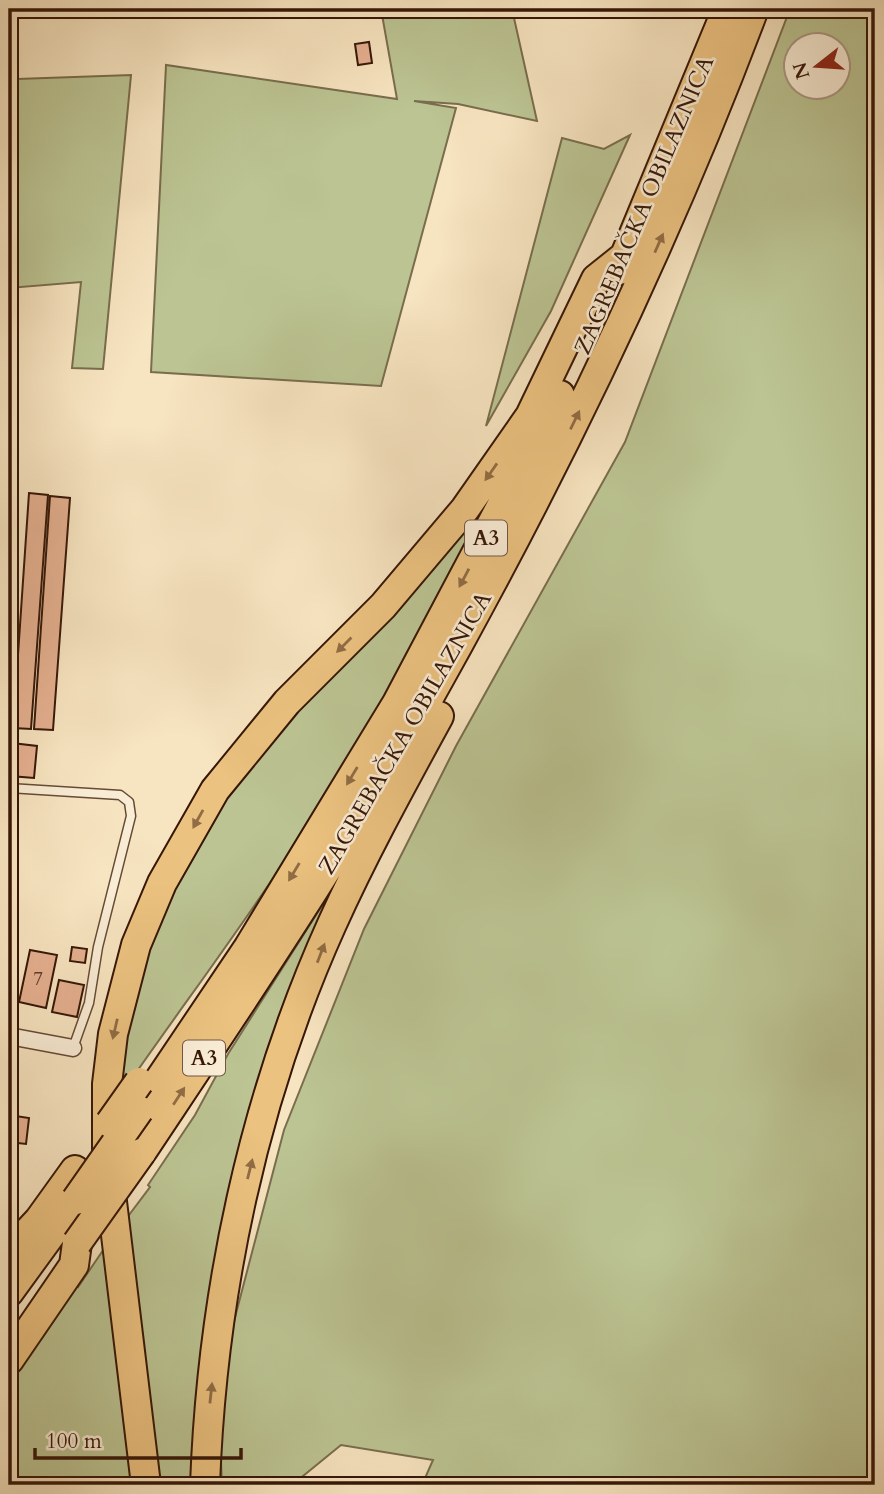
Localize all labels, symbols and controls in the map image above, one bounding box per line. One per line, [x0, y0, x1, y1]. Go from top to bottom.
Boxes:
north arrow [782, 32, 852, 102]
street label: ZAGREBAČKA OBILAZNICA [566, 50, 721, 359]
text: N [787, 59, 817, 82]
one-way arrow [653, 233, 665, 253]
one-way arrow [569, 410, 580, 430]
one-way arrow [484, 463, 498, 481]
road number: A3 [465, 520, 507, 556]
one-way arrow [458, 569, 470, 588]
street label: ZAGREBAČKA OBILAZNICA [310, 585, 499, 880]
one-way arrow [337, 636, 353, 653]
one-way arrow [346, 767, 359, 786]
one-way arrow [192, 809, 204, 828]
one-way arrow [288, 863, 301, 882]
one-way arrow [315, 942, 326, 963]
house number: 7 [33, 966, 43, 992]
one-way arrow [110, 1018, 121, 1040]
road number: A3 [183, 1040, 225, 1076]
one-way arrow [172, 1087, 185, 1106]
one-way arrow [245, 1158, 256, 1180]
one-way arrow [205, 1382, 216, 1404]
scale bar [35, 1417, 242, 1461]
text: 100 m [46, 1427, 102, 1456]

